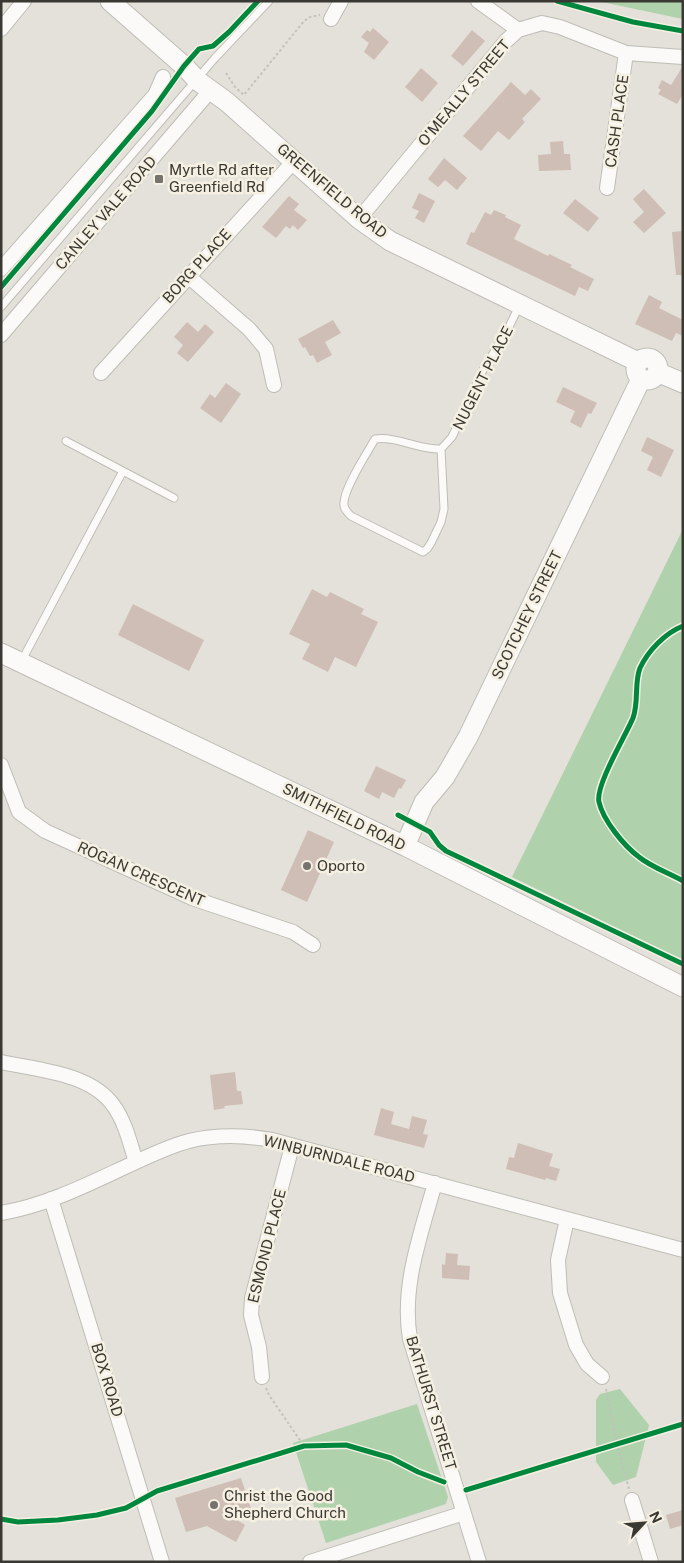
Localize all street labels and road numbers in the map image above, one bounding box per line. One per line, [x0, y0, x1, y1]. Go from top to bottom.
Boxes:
street label: O'MEALLY STREET [414, 36, 513, 149]
street label: CASH PLACE [602, 73, 631, 169]
street label: GREENFIELD ROAD [274, 140, 391, 242]
street label: CANLEY VALE ROAD [52, 152, 160, 273]
street label: BORG PLACE [159, 225, 234, 306]
street label: NUGENT PLACE [449, 323, 516, 433]
street label: SCOTCHEY STREET [488, 548, 565, 682]
street label: SMITHFIELD ROAD [280, 779, 408, 854]
street label: ROGAN CRESCENT [75, 838, 207, 909]
street label: WINBURNDALE ROAD [262, 1131, 417, 1186]
street label: ESMOND PLACE [244, 1187, 289, 1305]
street label: BATHURST STREET [403, 1334, 460, 1472]
street label: BOX ROAD [88, 1341, 127, 1419]

